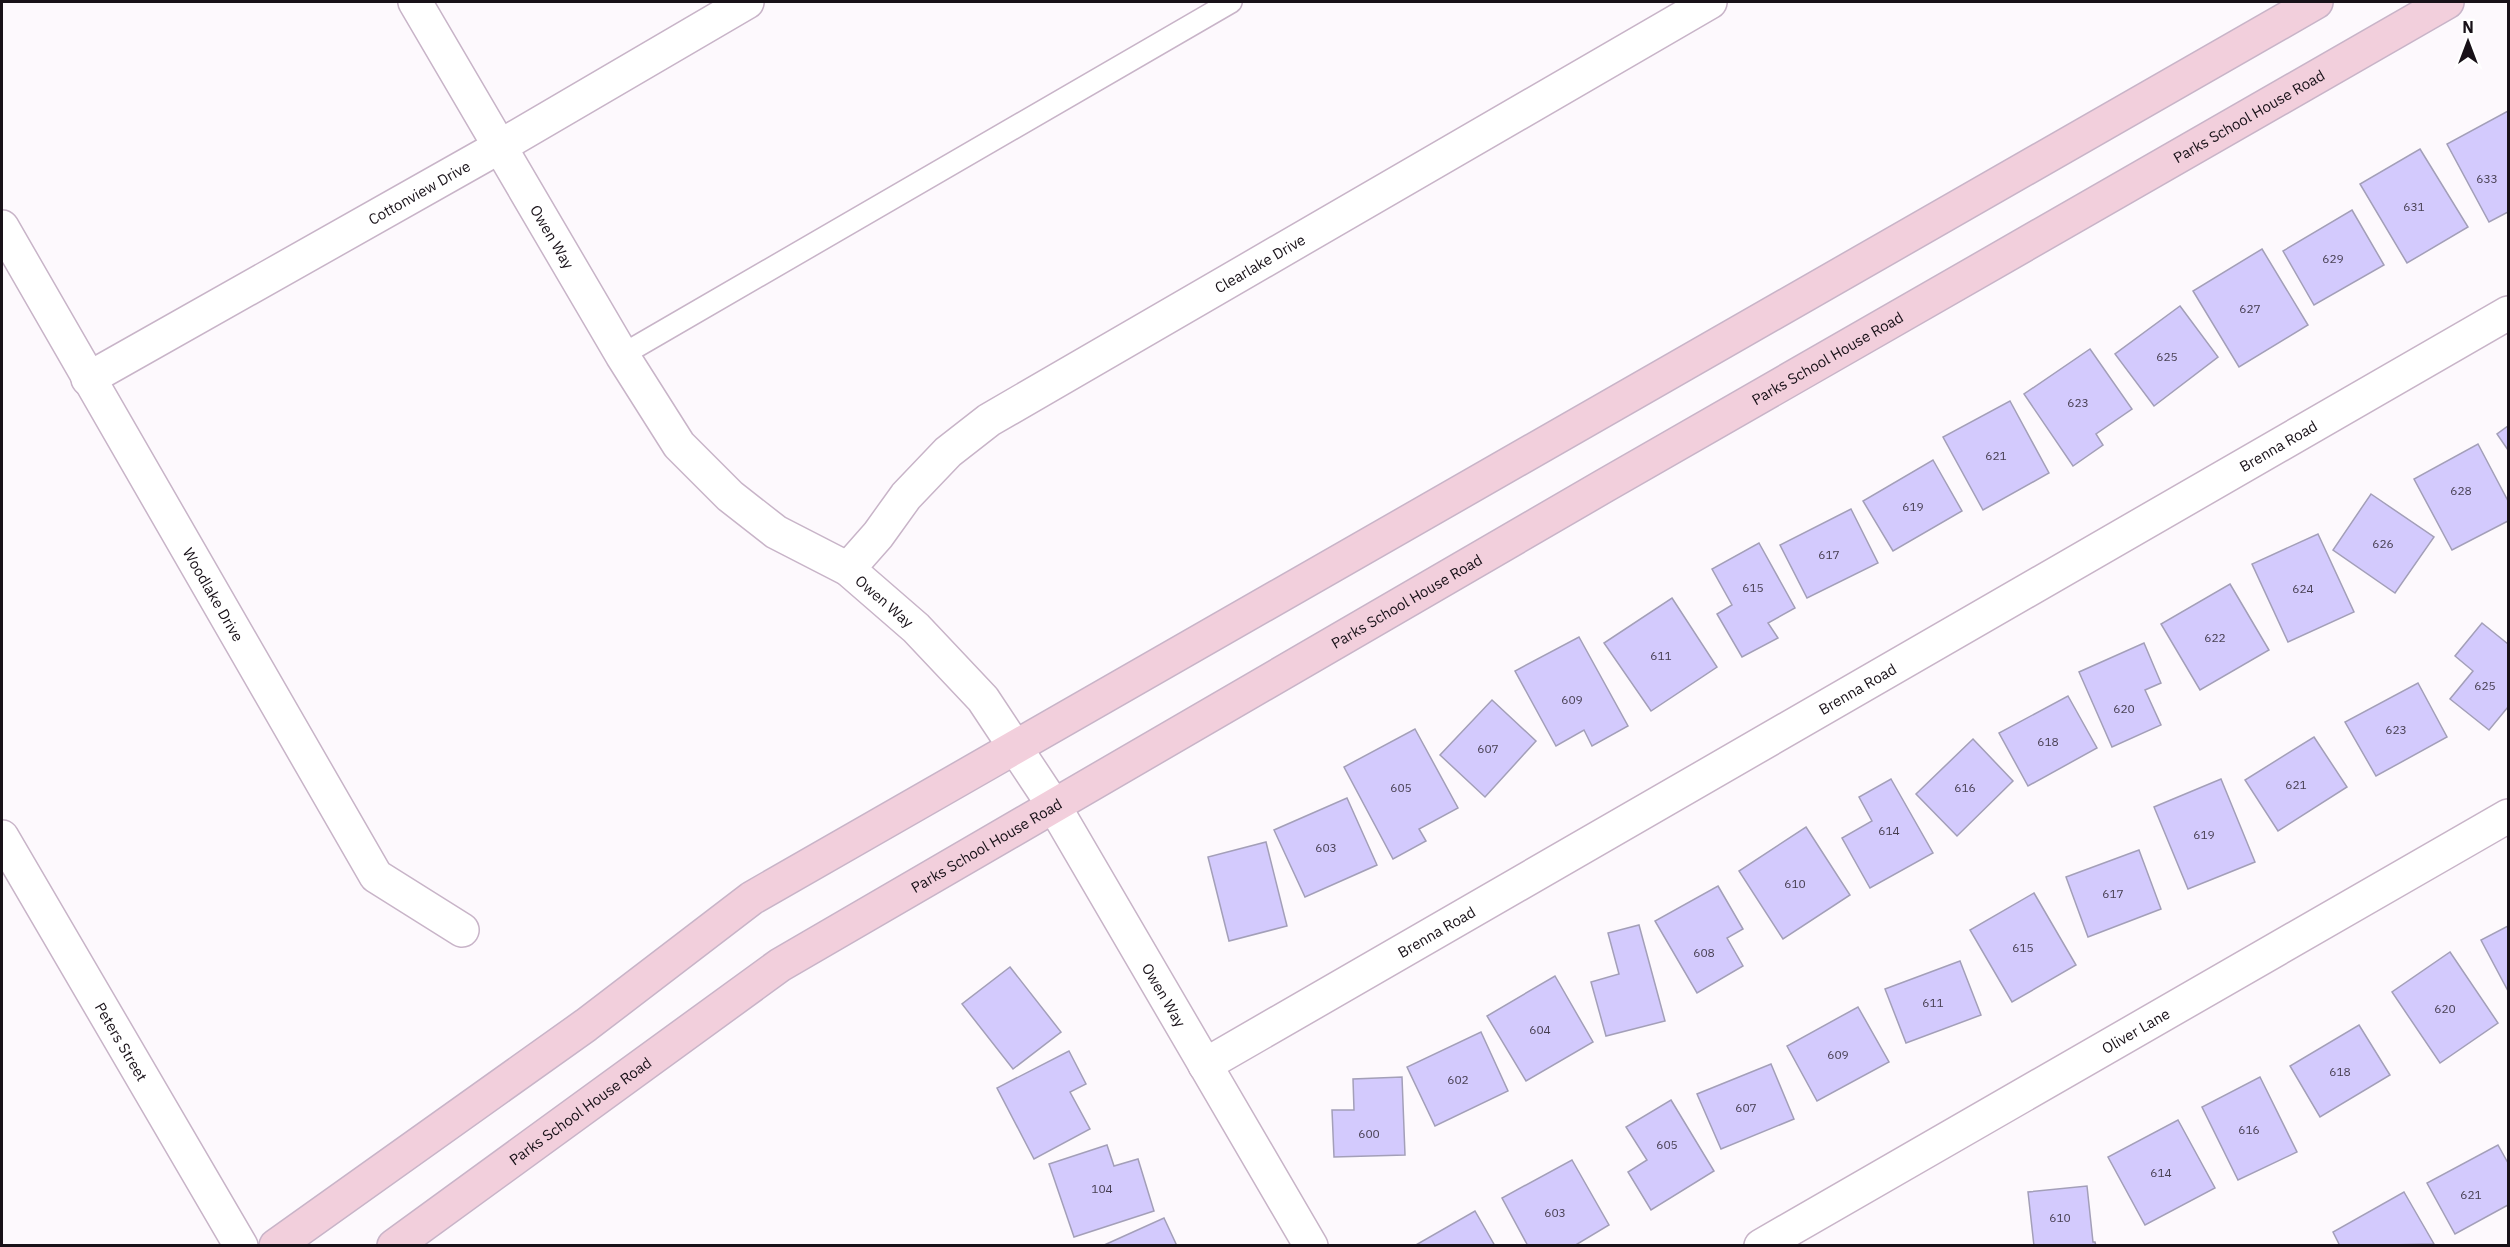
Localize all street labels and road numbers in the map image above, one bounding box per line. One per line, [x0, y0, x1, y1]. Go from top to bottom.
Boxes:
street label: Parks School House Road [2170, 65, 2328, 167]
street label: Cottonview Drive [365, 156, 473, 229]
street label: Owen Way [526, 201, 579, 273]
street label: Clearlake Drive [1211, 229, 1308, 297]
street label: Parks School House Road [1748, 307, 1906, 409]
street label: Brenna Road [2236, 416, 2320, 476]
street label: Woodlake Drive [179, 544, 248, 645]
street label: Parks School House Road [1327, 550, 1485, 652]
street label: Owen Way [852, 570, 918, 632]
street label: Brenna Road [1815, 659, 1899, 718]
street label: Parks School House Road [907, 794, 1065, 896]
street label: Brenna Road [1394, 902, 1479, 961]
street label: Owen Way [1138, 959, 1191, 1031]
street label: Peters Street [91, 999, 152, 1084]
street label: Oliver Lane [2098, 1003, 2173, 1058]
street label: Parks School House Road [505, 1052, 655, 1169]

